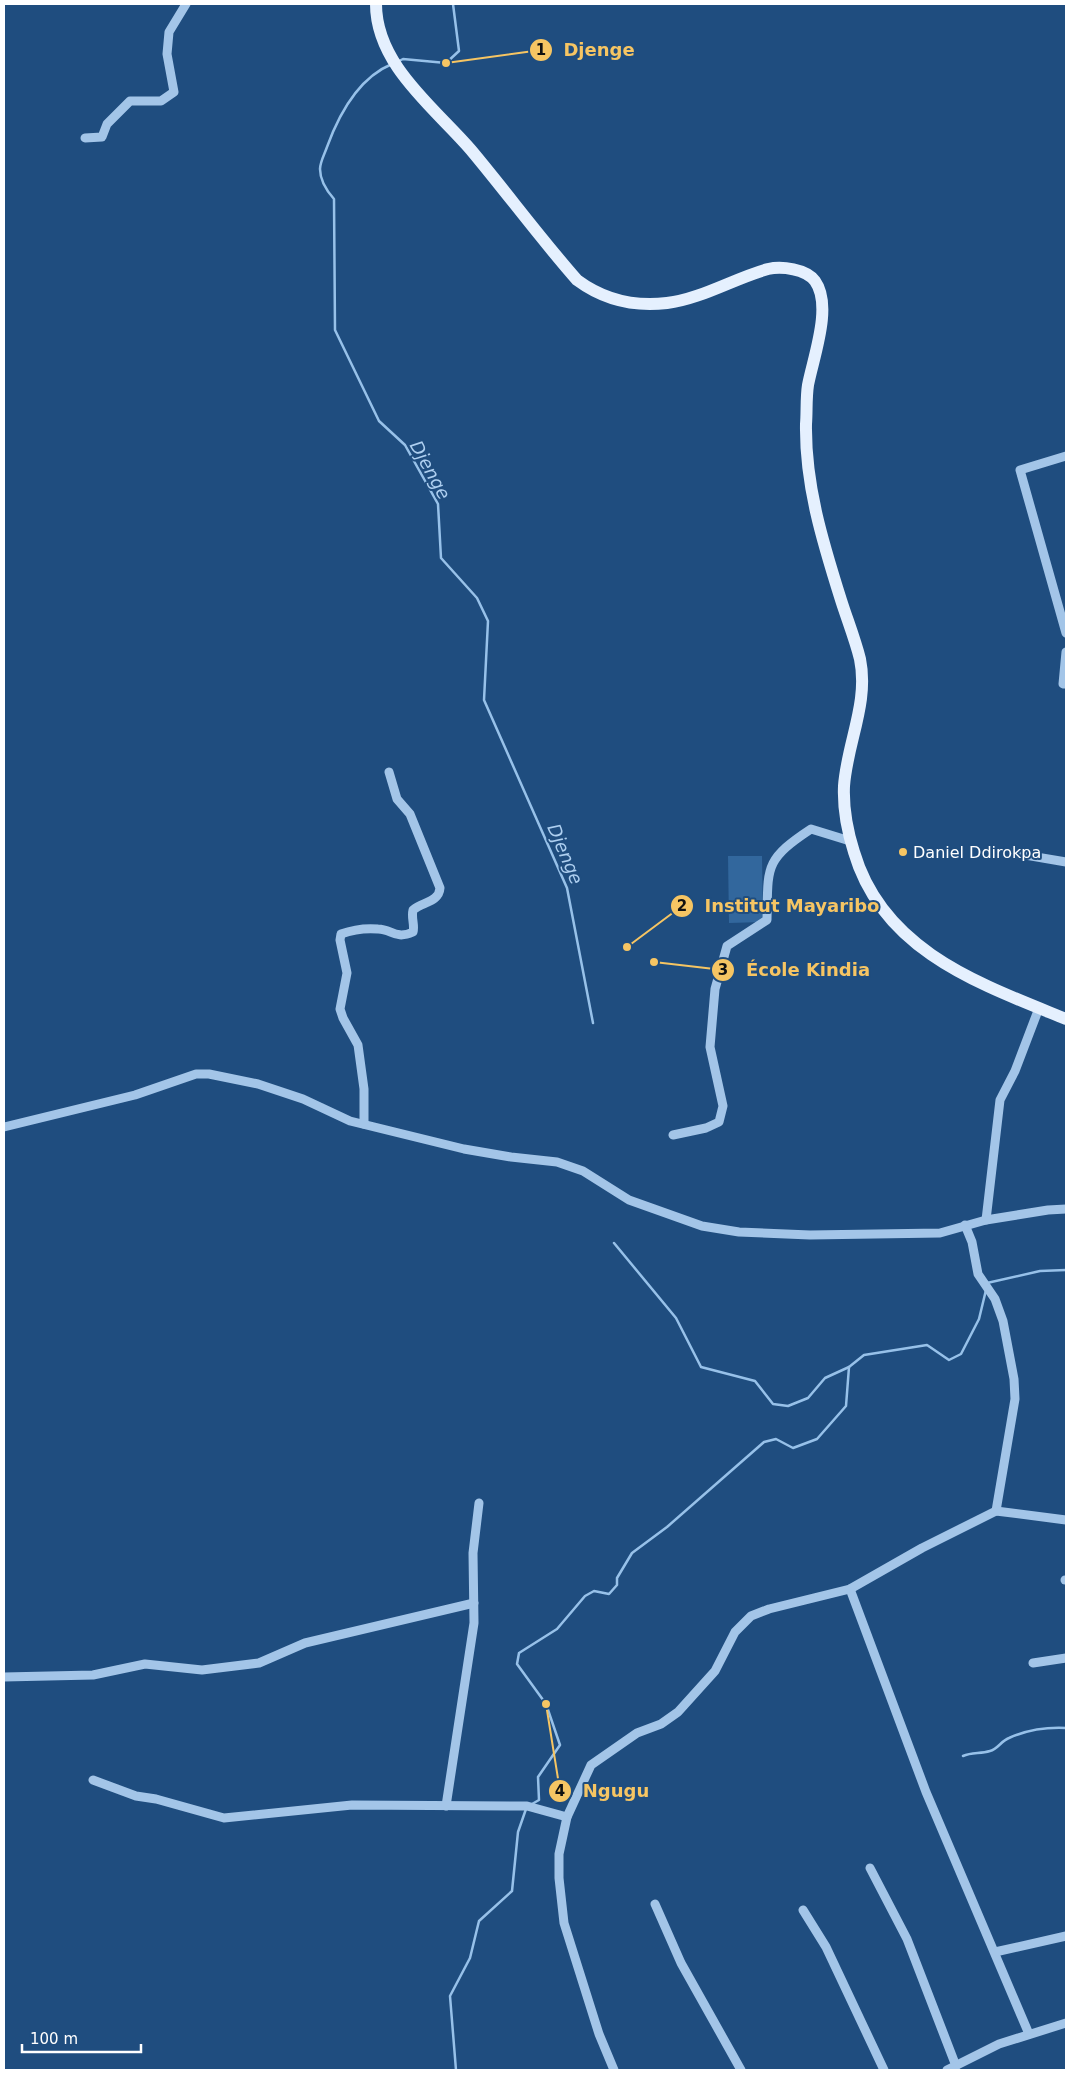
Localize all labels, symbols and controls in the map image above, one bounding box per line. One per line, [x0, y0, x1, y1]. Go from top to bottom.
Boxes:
callout: Djenge [529, 33, 645, 66]
text: Djenge [563, 39, 635, 60]
text: 1 [536, 41, 546, 59]
water label: Djenge [406, 437, 455, 503]
water label: Djenge [543, 820, 588, 887]
place label: Daniel Ddirokpa [913, 843, 1041, 862]
marker: Daniel Ddirokpa [897, 846, 909, 858]
callout: Institut Mayaribo [669, 889, 889, 922]
text: Institut Mayaribo [705, 895, 879, 916]
text: 2 [677, 897, 687, 915]
callout: École Kindia [711, 953, 880, 986]
text: École Kindia [746, 959, 870, 980]
text: 3 [718, 961, 728, 979]
callout: Ngugu [547, 1775, 659, 1808]
text: Ngugu [583, 1780, 649, 1801]
text: 4 [555, 1782, 565, 1800]
scale bar [22, 2022, 141, 2054]
text: 100 m [30, 2030, 78, 2048]

